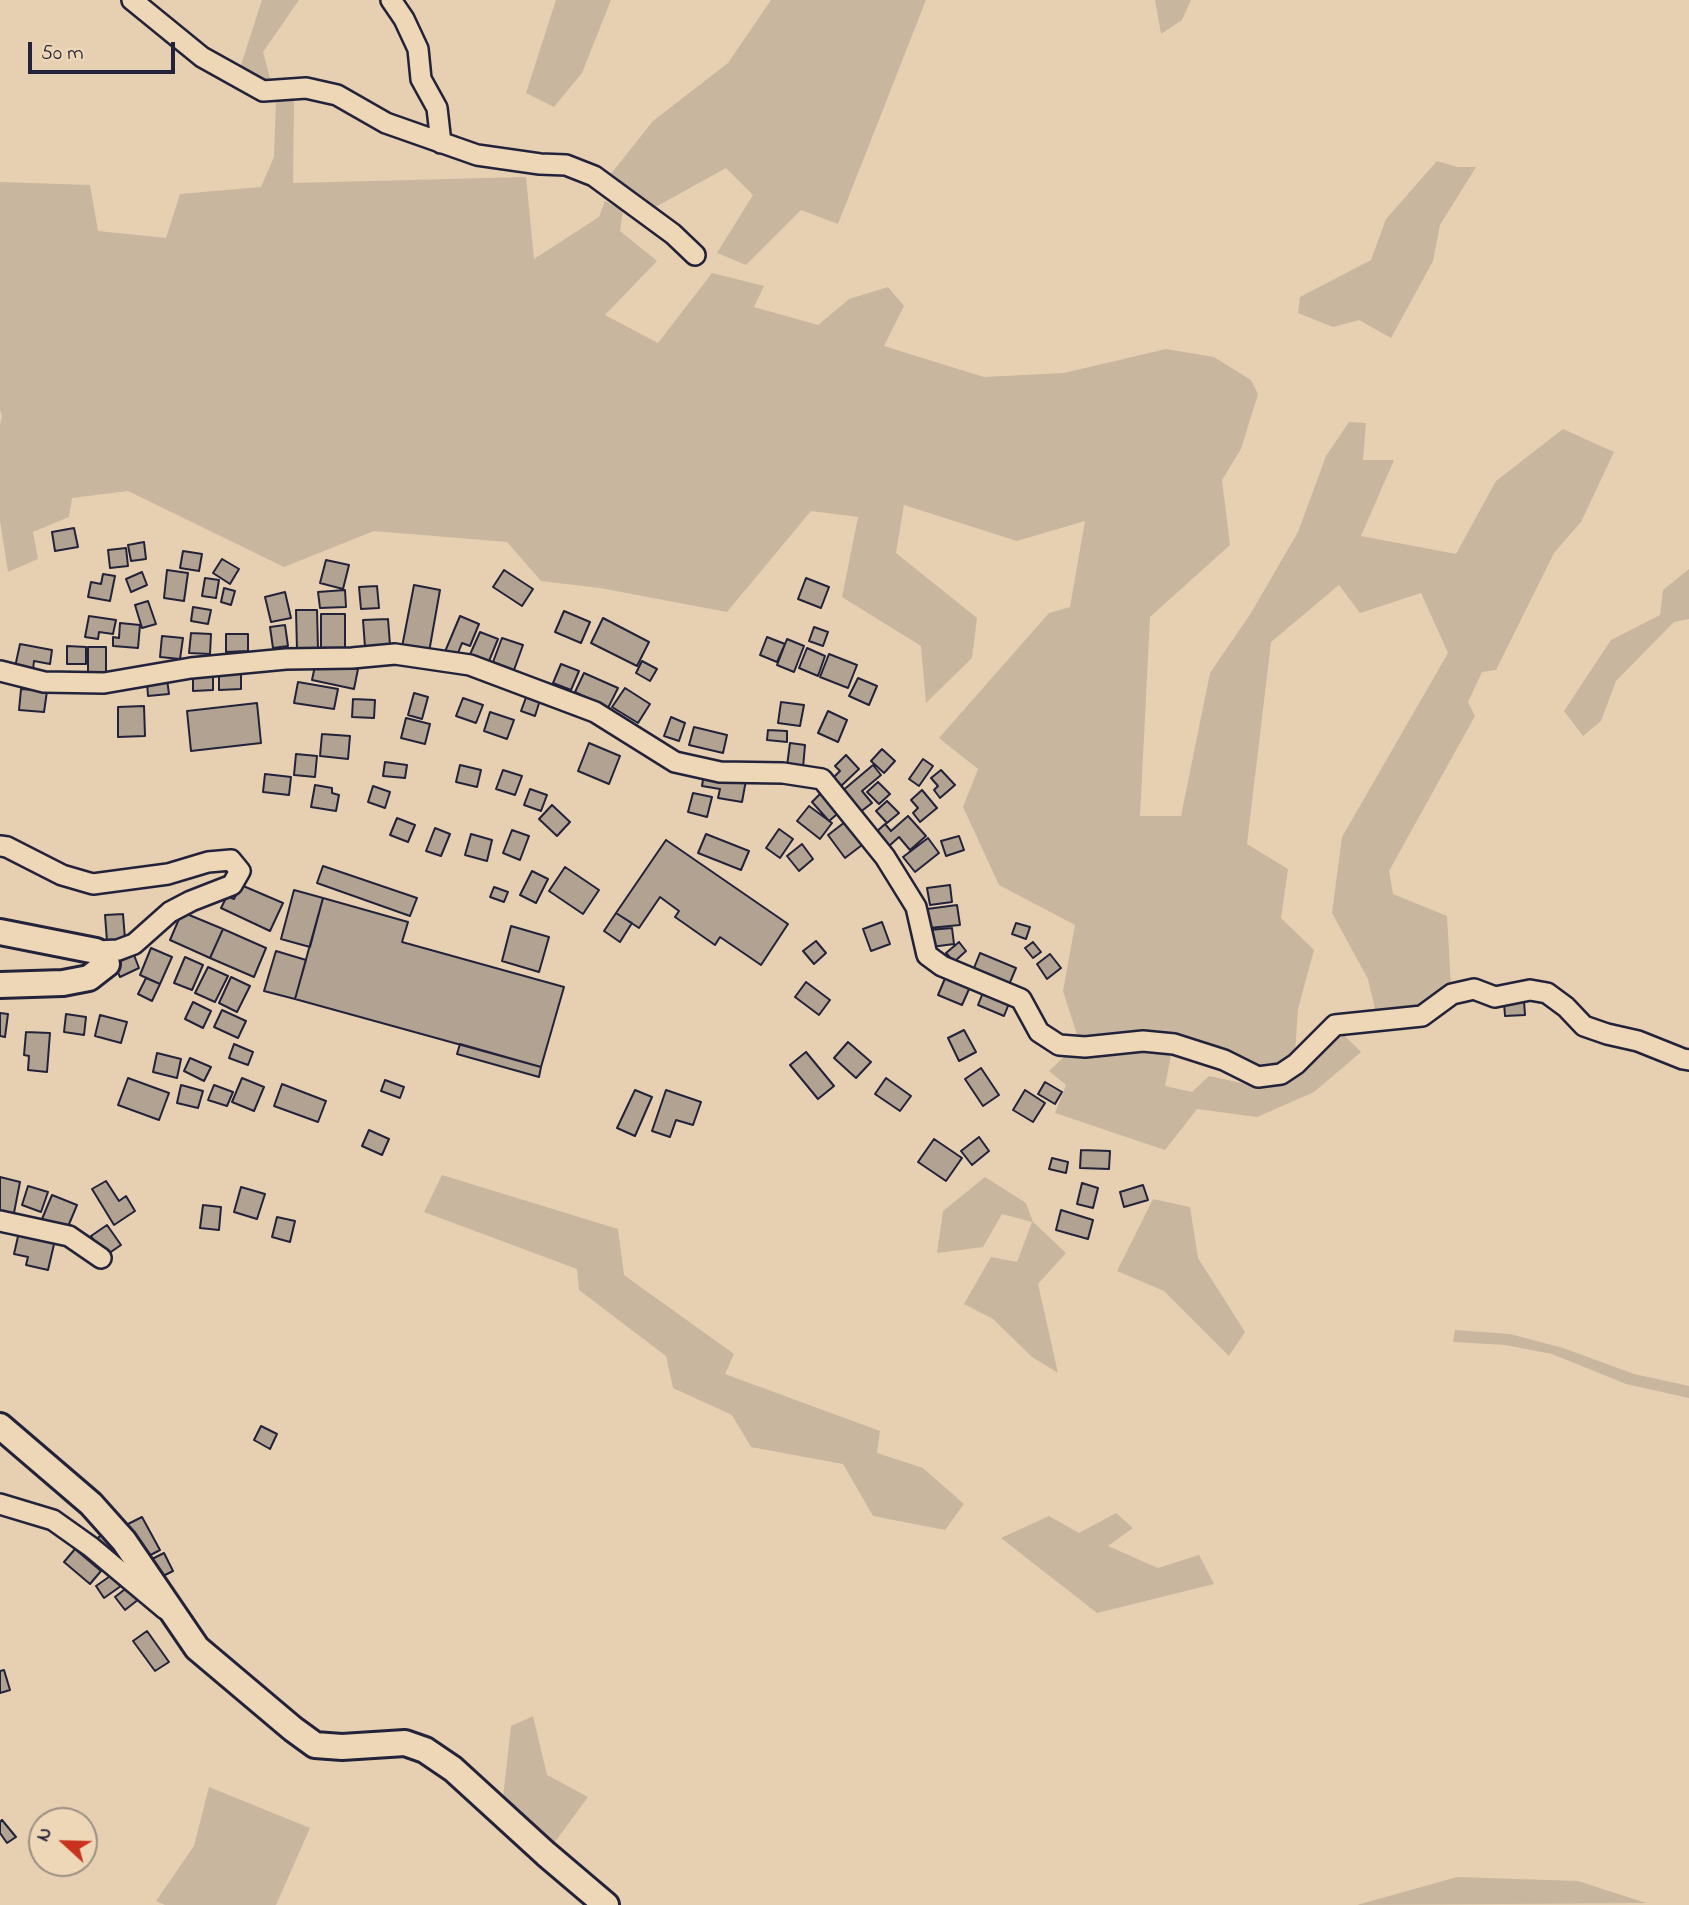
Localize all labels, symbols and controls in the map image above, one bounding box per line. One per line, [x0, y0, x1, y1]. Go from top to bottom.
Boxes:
scale bar [32, 28, 178, 72]
text: 50 m [41, 39, 84, 69]
north arrow [28, 1807, 98, 1877]
text: N [30, 1824, 60, 1846]

